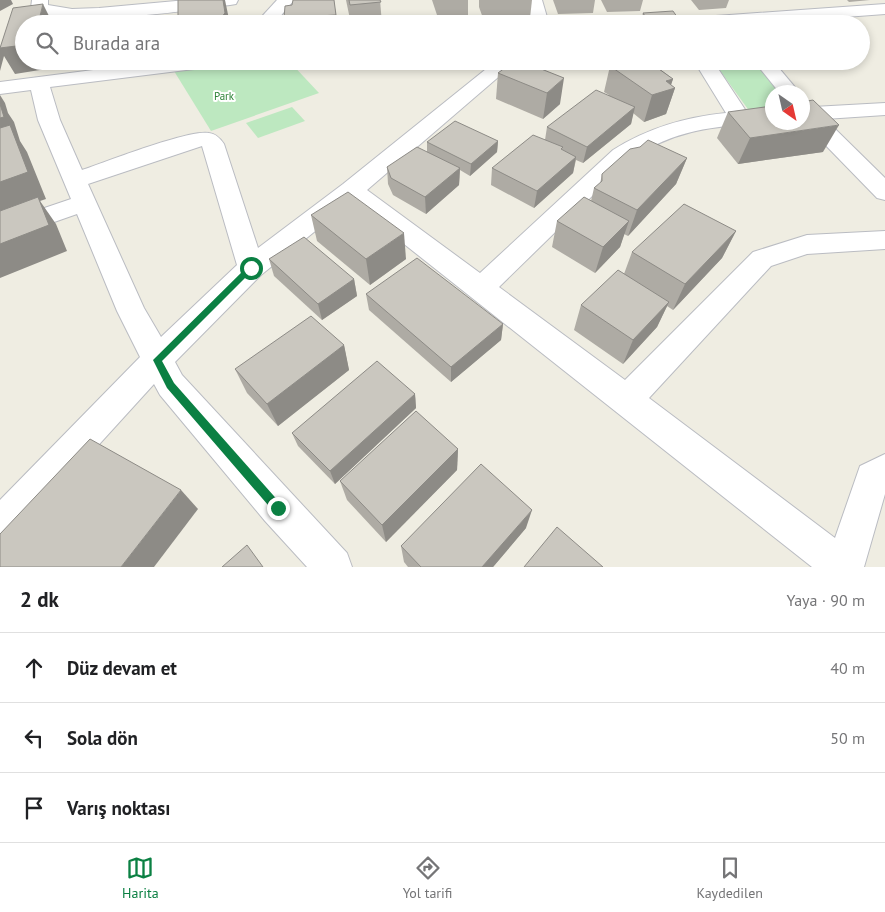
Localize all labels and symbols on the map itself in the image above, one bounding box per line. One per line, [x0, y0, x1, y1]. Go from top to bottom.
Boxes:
north arrow [765, 85, 810, 130]
park label: Park [214, 89, 235, 103]
route start [240, 257, 263, 280]
route end [267, 497, 290, 520]

